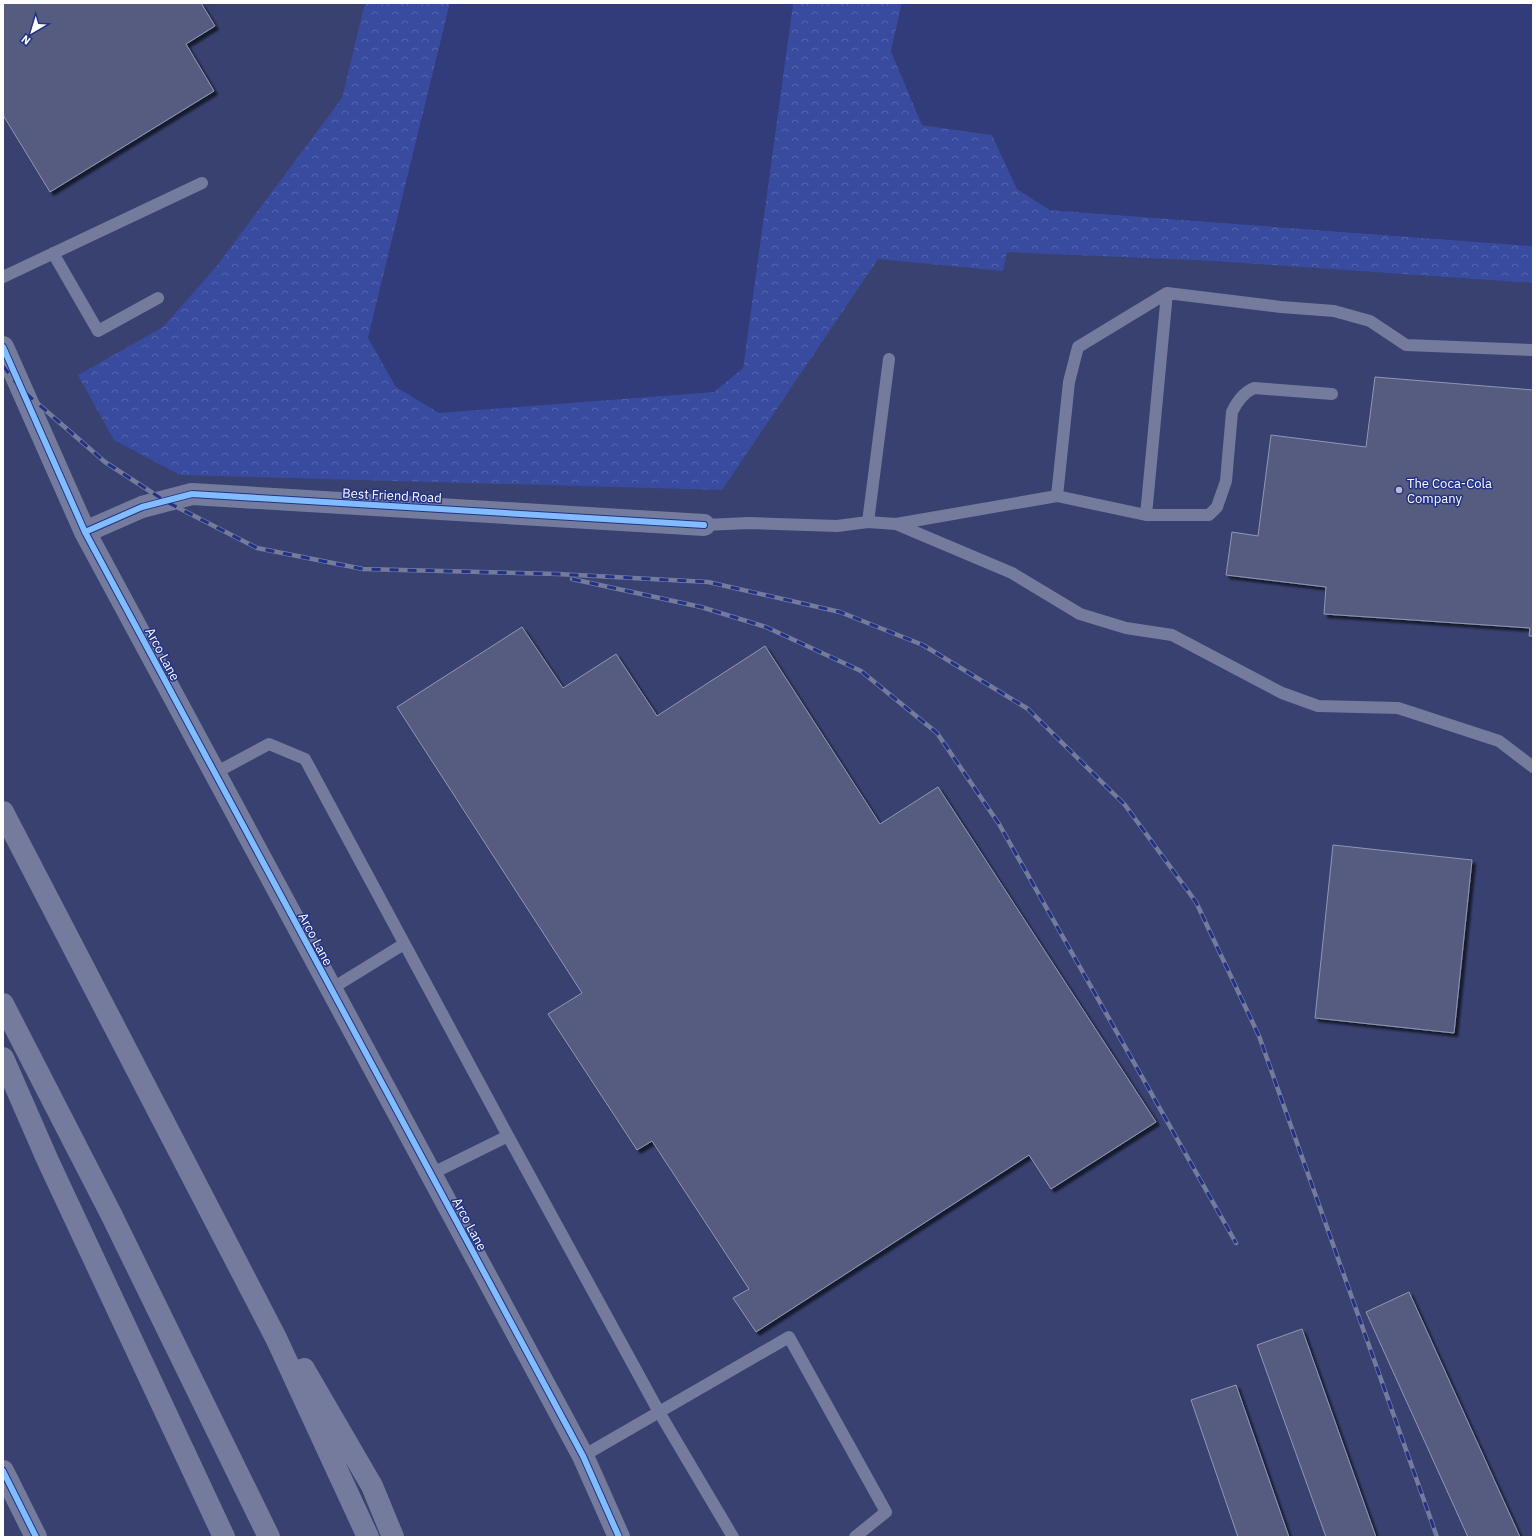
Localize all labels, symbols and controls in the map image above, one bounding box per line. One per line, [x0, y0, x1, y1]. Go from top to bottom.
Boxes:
north arrow [12, 12, 52, 52]
text: N [18, 32, 33, 48]
place label: The Coca-Cola Company [1407, 475, 1492, 507]
street label: Best Friend Road [342, 484, 442, 507]
marker: The Coca-Cola Company [1394, 485, 1404, 495]
street label: Arco Lane [141, 625, 184, 684]
street label: Arco Lane [294, 910, 337, 969]
street label: Arco Lane [448, 1195, 491, 1254]

